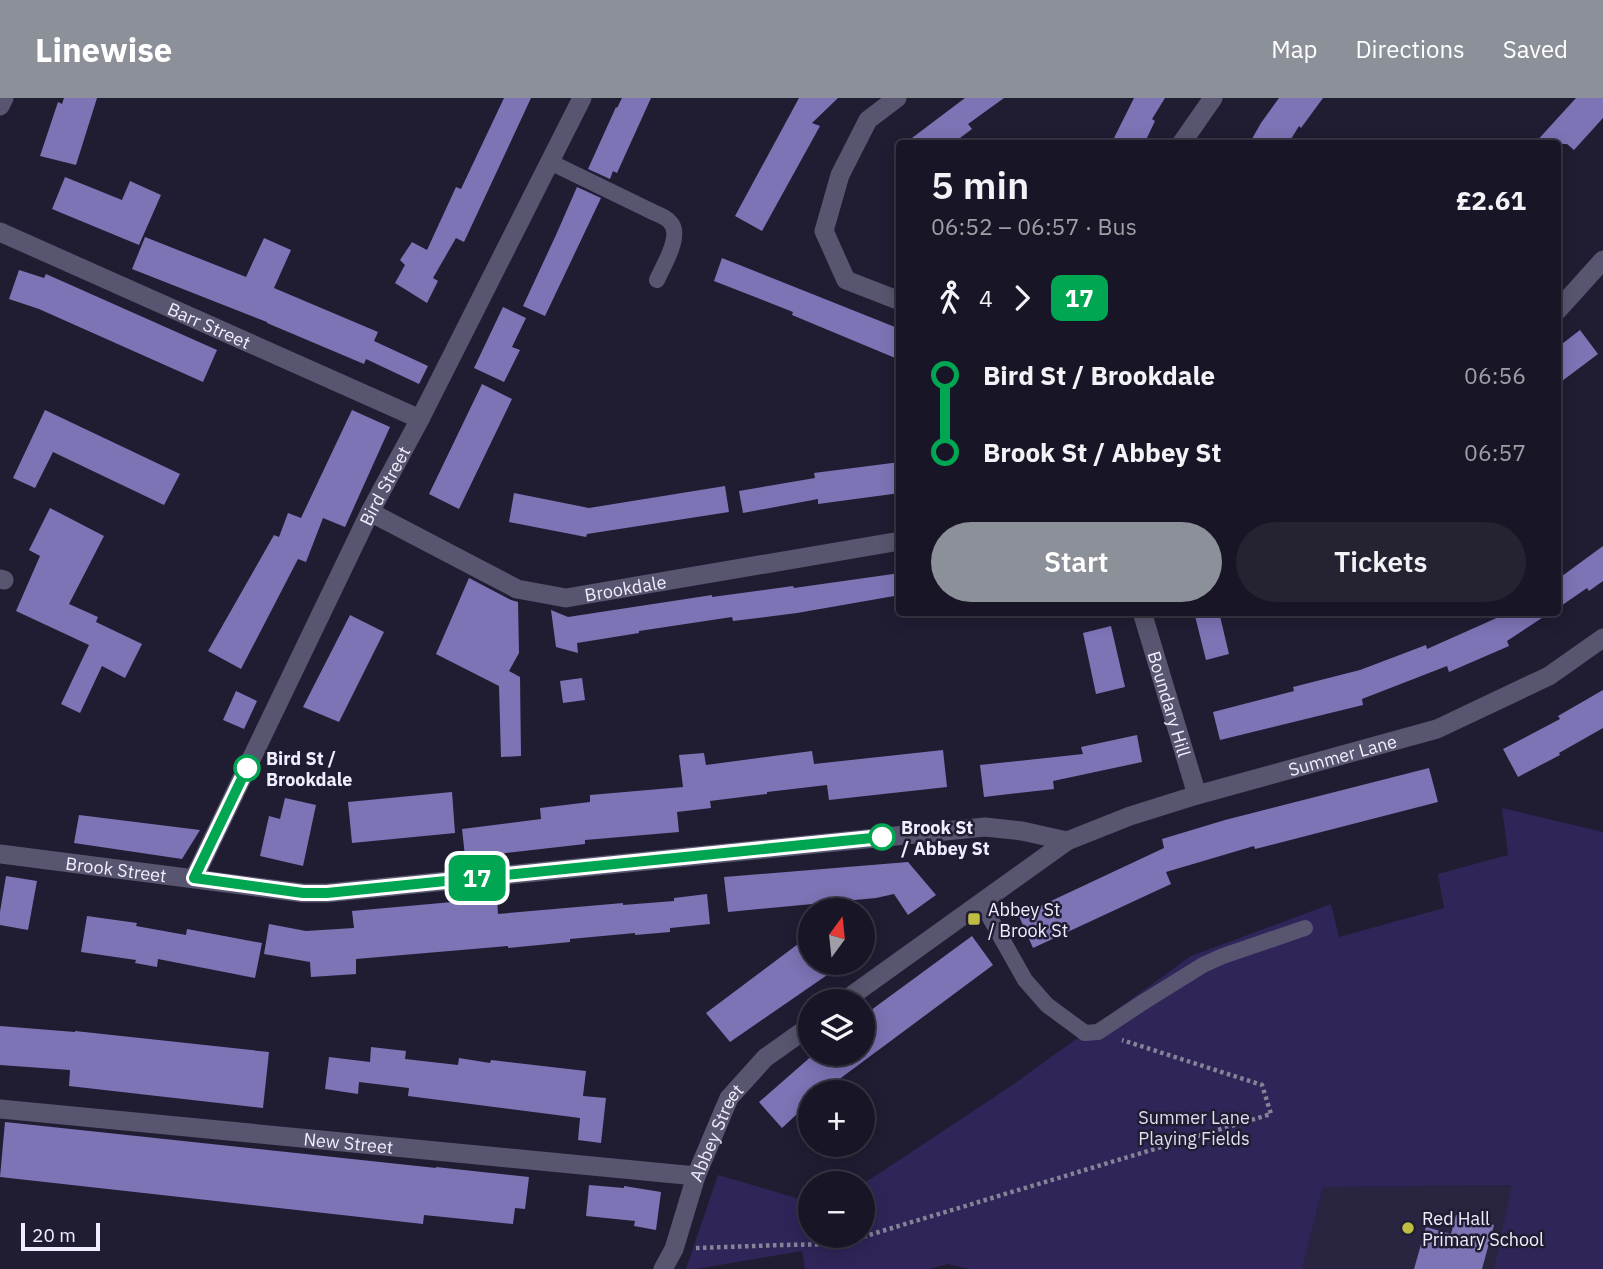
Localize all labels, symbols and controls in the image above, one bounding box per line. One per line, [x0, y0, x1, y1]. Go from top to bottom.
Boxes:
text: Linewise [35, 28, 172, 71]
text: Map [1271, 33, 1317, 65]
text: Directions [1355, 33, 1465, 65]
text: Saved [1503, 33, 1568, 65]
text: 5 min [931, 160, 1029, 209]
text: £2.61 [1456, 183, 1526, 217]
text: 06:52 – 06:57 · Bus [931, 211, 1137, 241]
icon: walk [931, 279, 969, 317]
icon: forward [1003, 279, 1041, 317]
text: 17 [1065, 282, 1094, 314]
text: 4 [979, 283, 993, 313]
street label: Barr Street [164, 297, 254, 354]
text: Bird St / Brookdale [983, 358, 1215, 392]
text: 06:56 [1464, 360, 1526, 390]
text: Brook St / Abbey St [983, 435, 1221, 469]
text: 06:57 [1464, 437, 1526, 467]
street label: Bird Street [354, 442, 415, 529]
button: Start [931, 522, 1222, 602]
button: Tickets [1236, 522, 1526, 602]
street label: Brookdale [583, 570, 668, 606]
street label: Boundary Hill [1143, 648, 1196, 760]
street label: Summer Lane [1286, 729, 1399, 781]
place label: Bird St / Brookdale [266, 747, 352, 791]
marker: Bird St / Brookdale [234, 755, 260, 781]
place label: Brook St / Abbey St [901, 816, 990, 860]
marker: Brook St / Abbey St [869, 824, 895, 850]
street label: Brook Street [64, 851, 168, 887]
line badge: 17 [446, 855, 508, 901]
text: 17 [463, 862, 491, 894]
north arrow [798, 898, 875, 975]
map controls [798, 898, 875, 1248]
place label: Abbey St / Brook St [988, 898, 1068, 942]
marker: Abbey St / Brook St [966, 911, 982, 927]
button: layers [798, 989, 875, 1066]
street label: Abbey Street [684, 1079, 748, 1185]
button: + [798, 1080, 875, 1157]
park label: Summer Lane Playing Fields [1138, 1106, 1250, 1150]
street label: New Street [302, 1127, 394, 1158]
button: − [798, 1171, 875, 1248]
place label: Red Hall Primary School [1422, 1207, 1544, 1251]
scale bar [21, 1220, 100, 1252]
marker: Red Hall Primary School [1400, 1220, 1416, 1236]
text: 20 m [32, 1223, 76, 1247]

